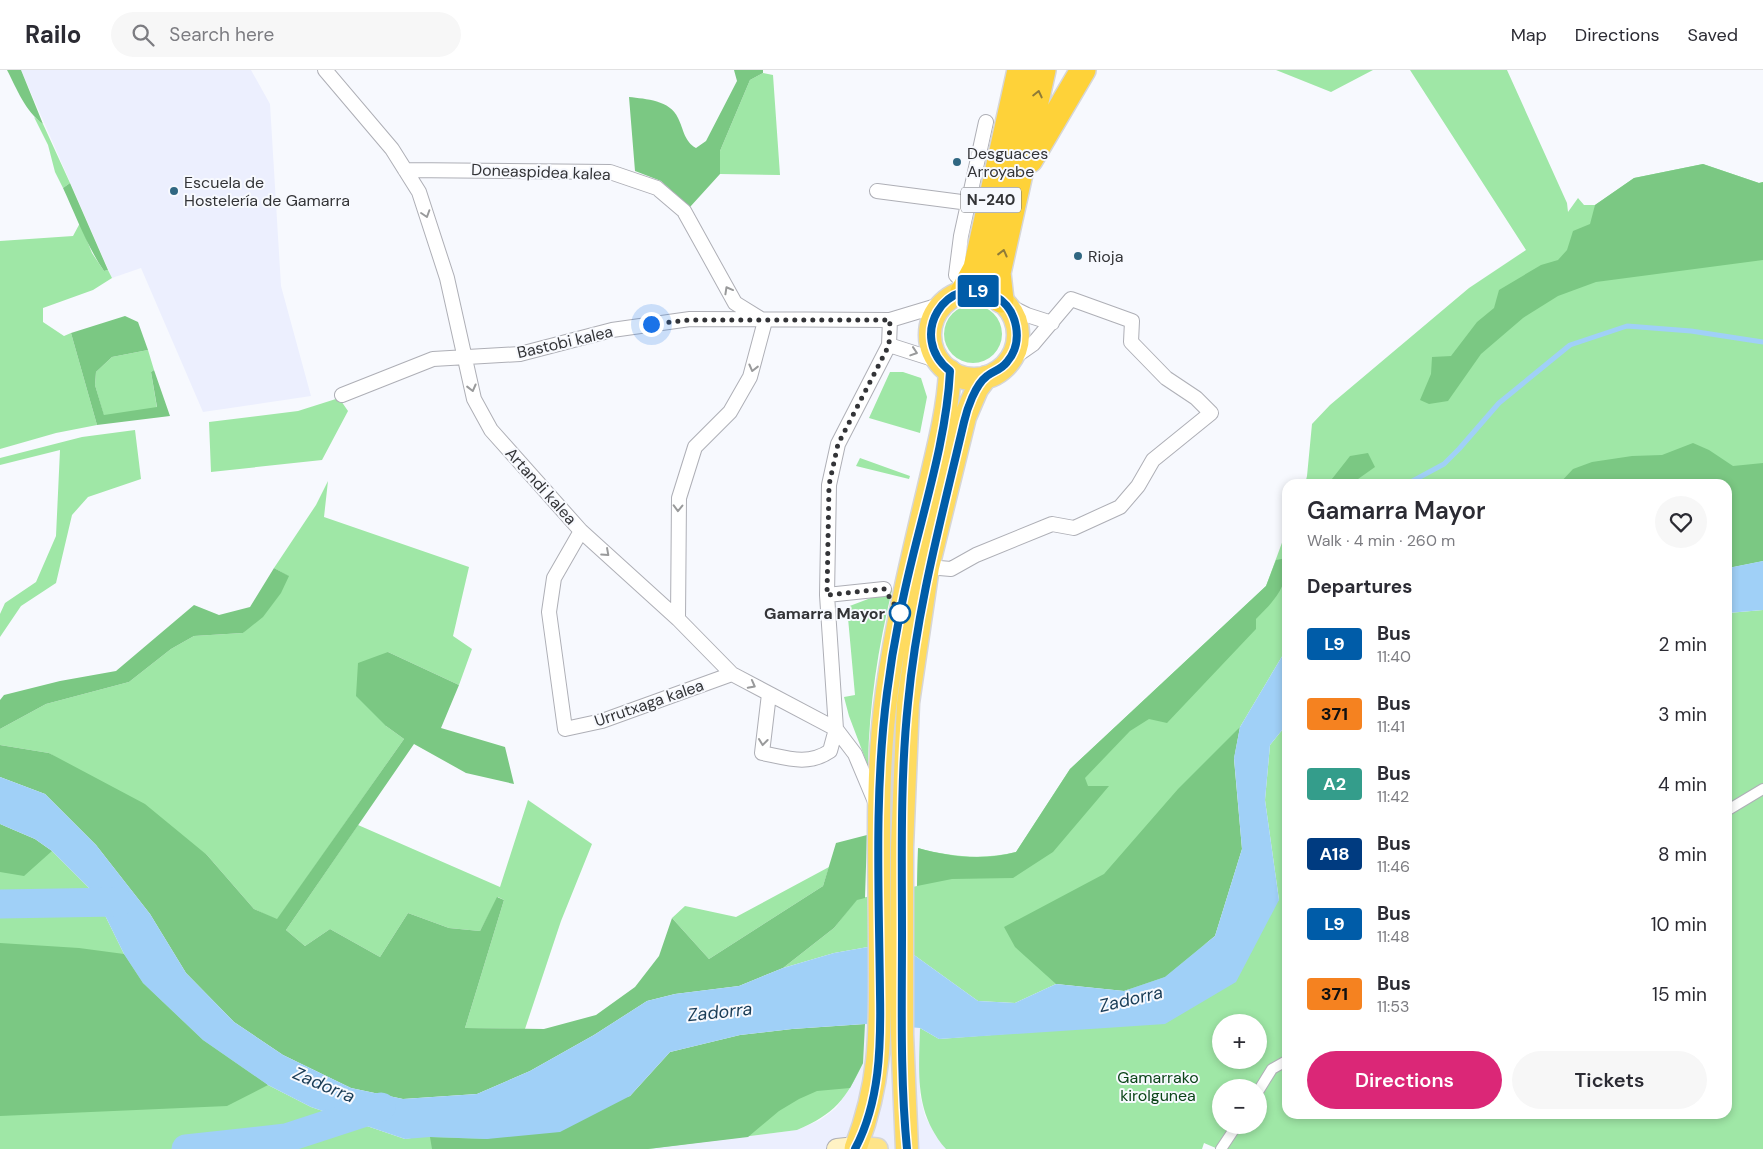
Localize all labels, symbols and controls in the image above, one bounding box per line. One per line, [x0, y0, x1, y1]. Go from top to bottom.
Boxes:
search box [111, 12, 461, 57]
text: Railo [25, 19, 81, 50]
icon: search [129, 21, 157, 49]
text: Search here [169, 22, 274, 47]
text: Map [1511, 23, 1547, 47]
text: Directions [1575, 23, 1660, 47]
text: Saved [1688, 23, 1738, 47]
one-way arrow [1032, 89, 1043, 98]
place label: Desguaces Arroyabe [967, 143, 1048, 182]
marker: Desguaces Arroyabe [951, 156, 963, 168]
street label: Doneaspidea kalea [471, 159, 611, 185]
place label: Escuela de Hostelería de Gamarra [184, 172, 350, 211]
marker: Escuela de Hostelería de Gamarra [168, 185, 180, 197]
road number: N-240 [961, 188, 1021, 212]
one-way arrow [421, 209, 431, 217]
place label: Rioja [1088, 246, 1123, 267]
one-way arrow [997, 248, 1008, 257]
marker: Rioja [1072, 250, 1084, 262]
line badge: L9 [956, 275, 1000, 307]
text: L9 [968, 279, 988, 303]
one-way arrow [725, 287, 735, 296]
your location [639, 312, 664, 337]
street label: Bastobi kalea [515, 321, 615, 363]
one-way arrow [910, 346, 918, 356]
one-way arrow [748, 364, 758, 372]
one-way arrow [466, 383, 476, 391]
street label: Artandi kalea [501, 443, 581, 529]
text: Gamarra Mayor [1307, 495, 1485, 526]
button: heart [1655, 496, 1707, 548]
one-way arrow [673, 504, 684, 512]
text: Walk · 4 min · 260 m [1307, 530, 1455, 551]
one-way arrow [600, 547, 609, 556]
text: Departures [1307, 574, 1412, 599]
marker: Gamarra Mayor [889, 602, 911, 624]
place label: Gamarra Mayor [764, 603, 885, 624]
text: Bus [1377, 621, 1411, 646]
text: L9 [1324, 632, 1345, 656]
text: 2 min [1659, 632, 1707, 657]
text: 11:40 [1377, 646, 1411, 667]
street label: Urrutxaga kalea [592, 674, 706, 732]
one-way arrow [746, 679, 755, 689]
text: Bus [1377, 691, 1411, 716]
text: 371 [1321, 702, 1348, 726]
text: 3 min [1658, 702, 1707, 727]
text: 11:41 [1377, 716, 1405, 737]
one-way arrow [758, 739, 769, 747]
text: Bus [1377, 761, 1411, 786]
text: A2 [1323, 772, 1346, 796]
text: 4 min [1658, 772, 1707, 797]
text: 11:42 [1377, 786, 1409, 807]
text: Bus [1377, 831, 1411, 856]
text: A18 [1319, 842, 1350, 866]
text: 8 min [1658, 842, 1707, 867]
text: 11:46 [1377, 856, 1410, 877]
text: Bus [1377, 901, 1411, 926]
text: L9 [1324, 912, 1345, 936]
text: 10 min [1651, 912, 1707, 937]
text: 11:48 [1377, 926, 1410, 947]
text: Bus [1377, 971, 1411, 996]
water label: Zadorra [1097, 980, 1165, 1018]
text: 371 [1321, 982, 1348, 1006]
text: 15 min [1652, 982, 1707, 1007]
text: 11:53 [1377, 996, 1409, 1017]
water label: Zadorra [686, 997, 754, 1027]
map controls [1212, 1014, 1267, 1134]
button: + [1212, 1014, 1267, 1069]
button: Directions [1307, 1051, 1502, 1109]
button: Tickets [1512, 1051, 1707, 1109]
water label: Zadorra [289, 1061, 359, 1109]
park label: Gamarrako kirolgunea [1117, 1067, 1199, 1106]
button: − [1212, 1079, 1267, 1134]

